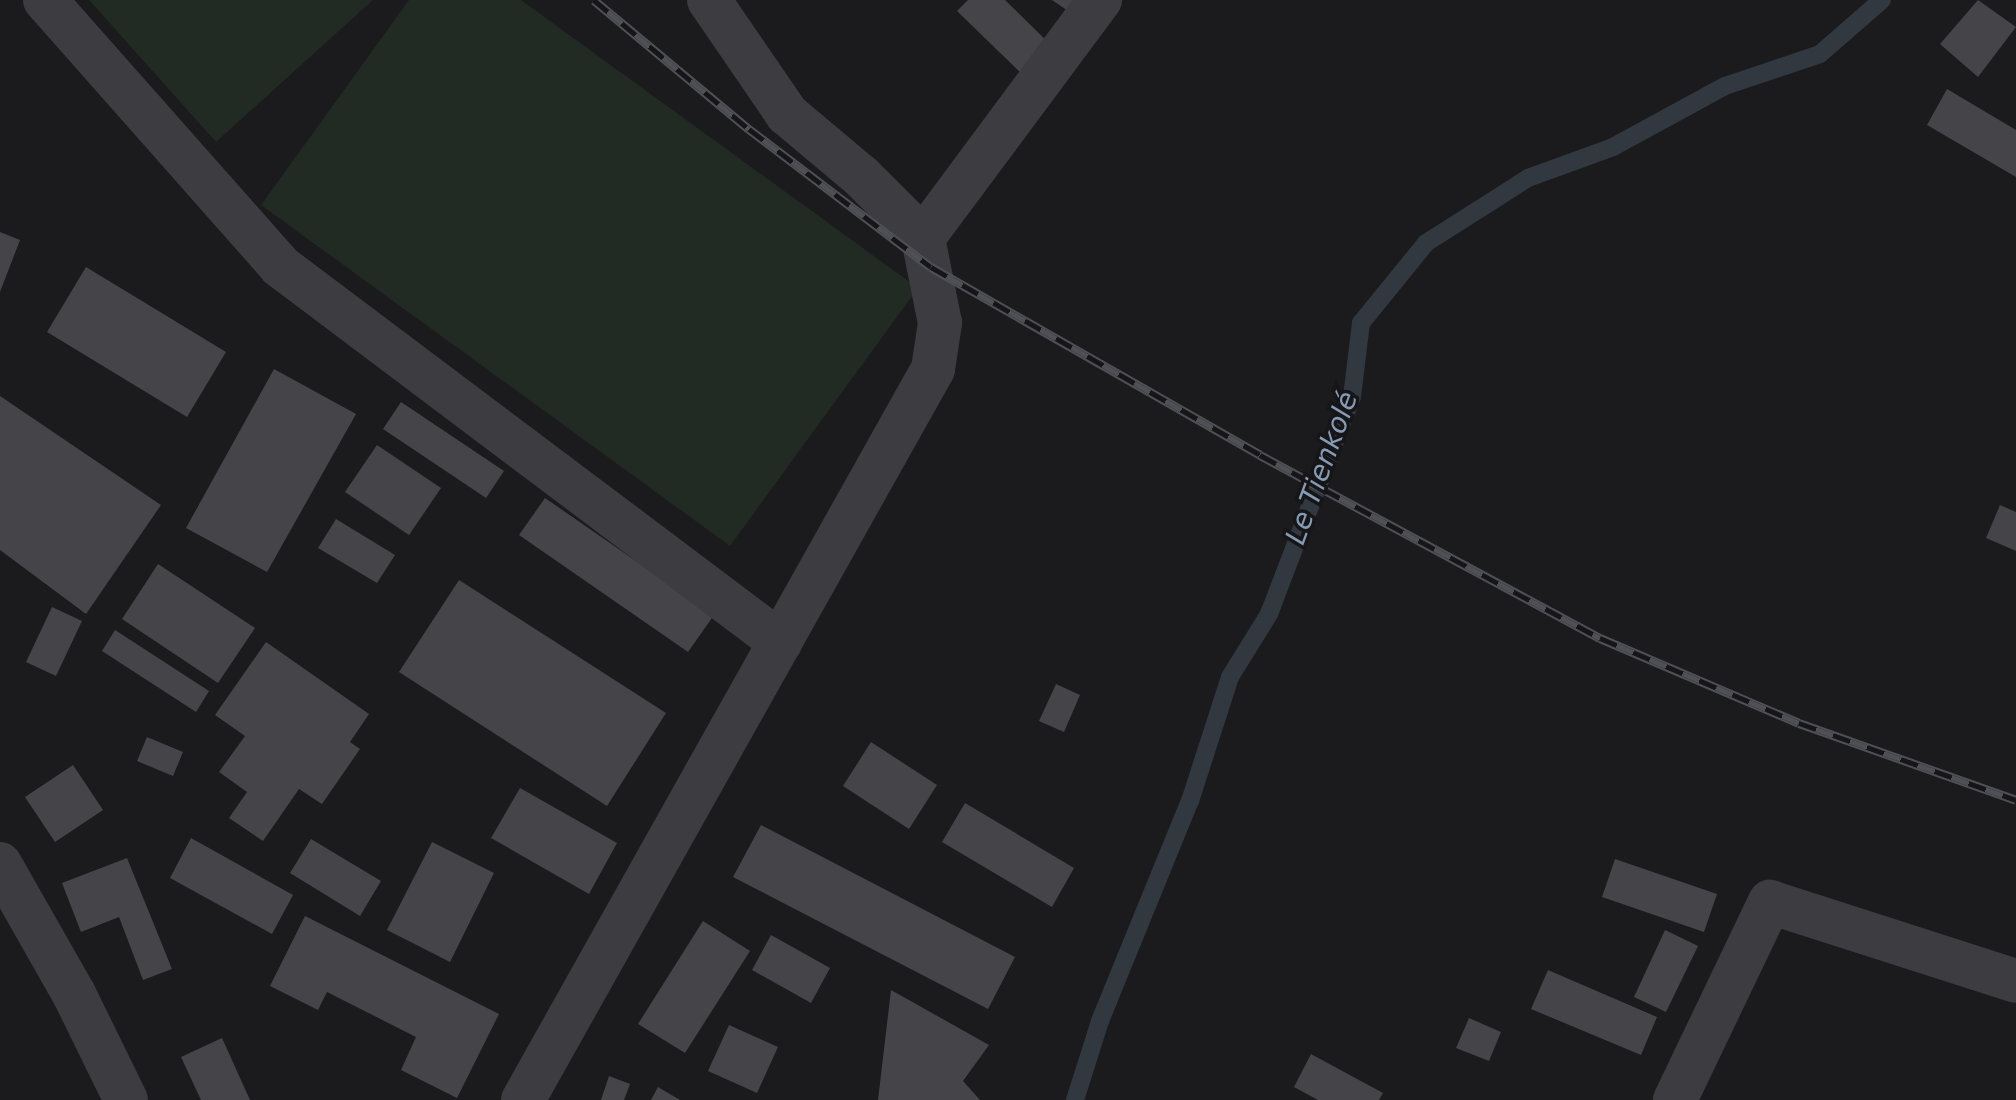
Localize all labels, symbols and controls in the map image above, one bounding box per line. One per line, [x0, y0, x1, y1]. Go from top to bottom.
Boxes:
water label: Le Tienkolé [1279, 387, 1365, 549]

